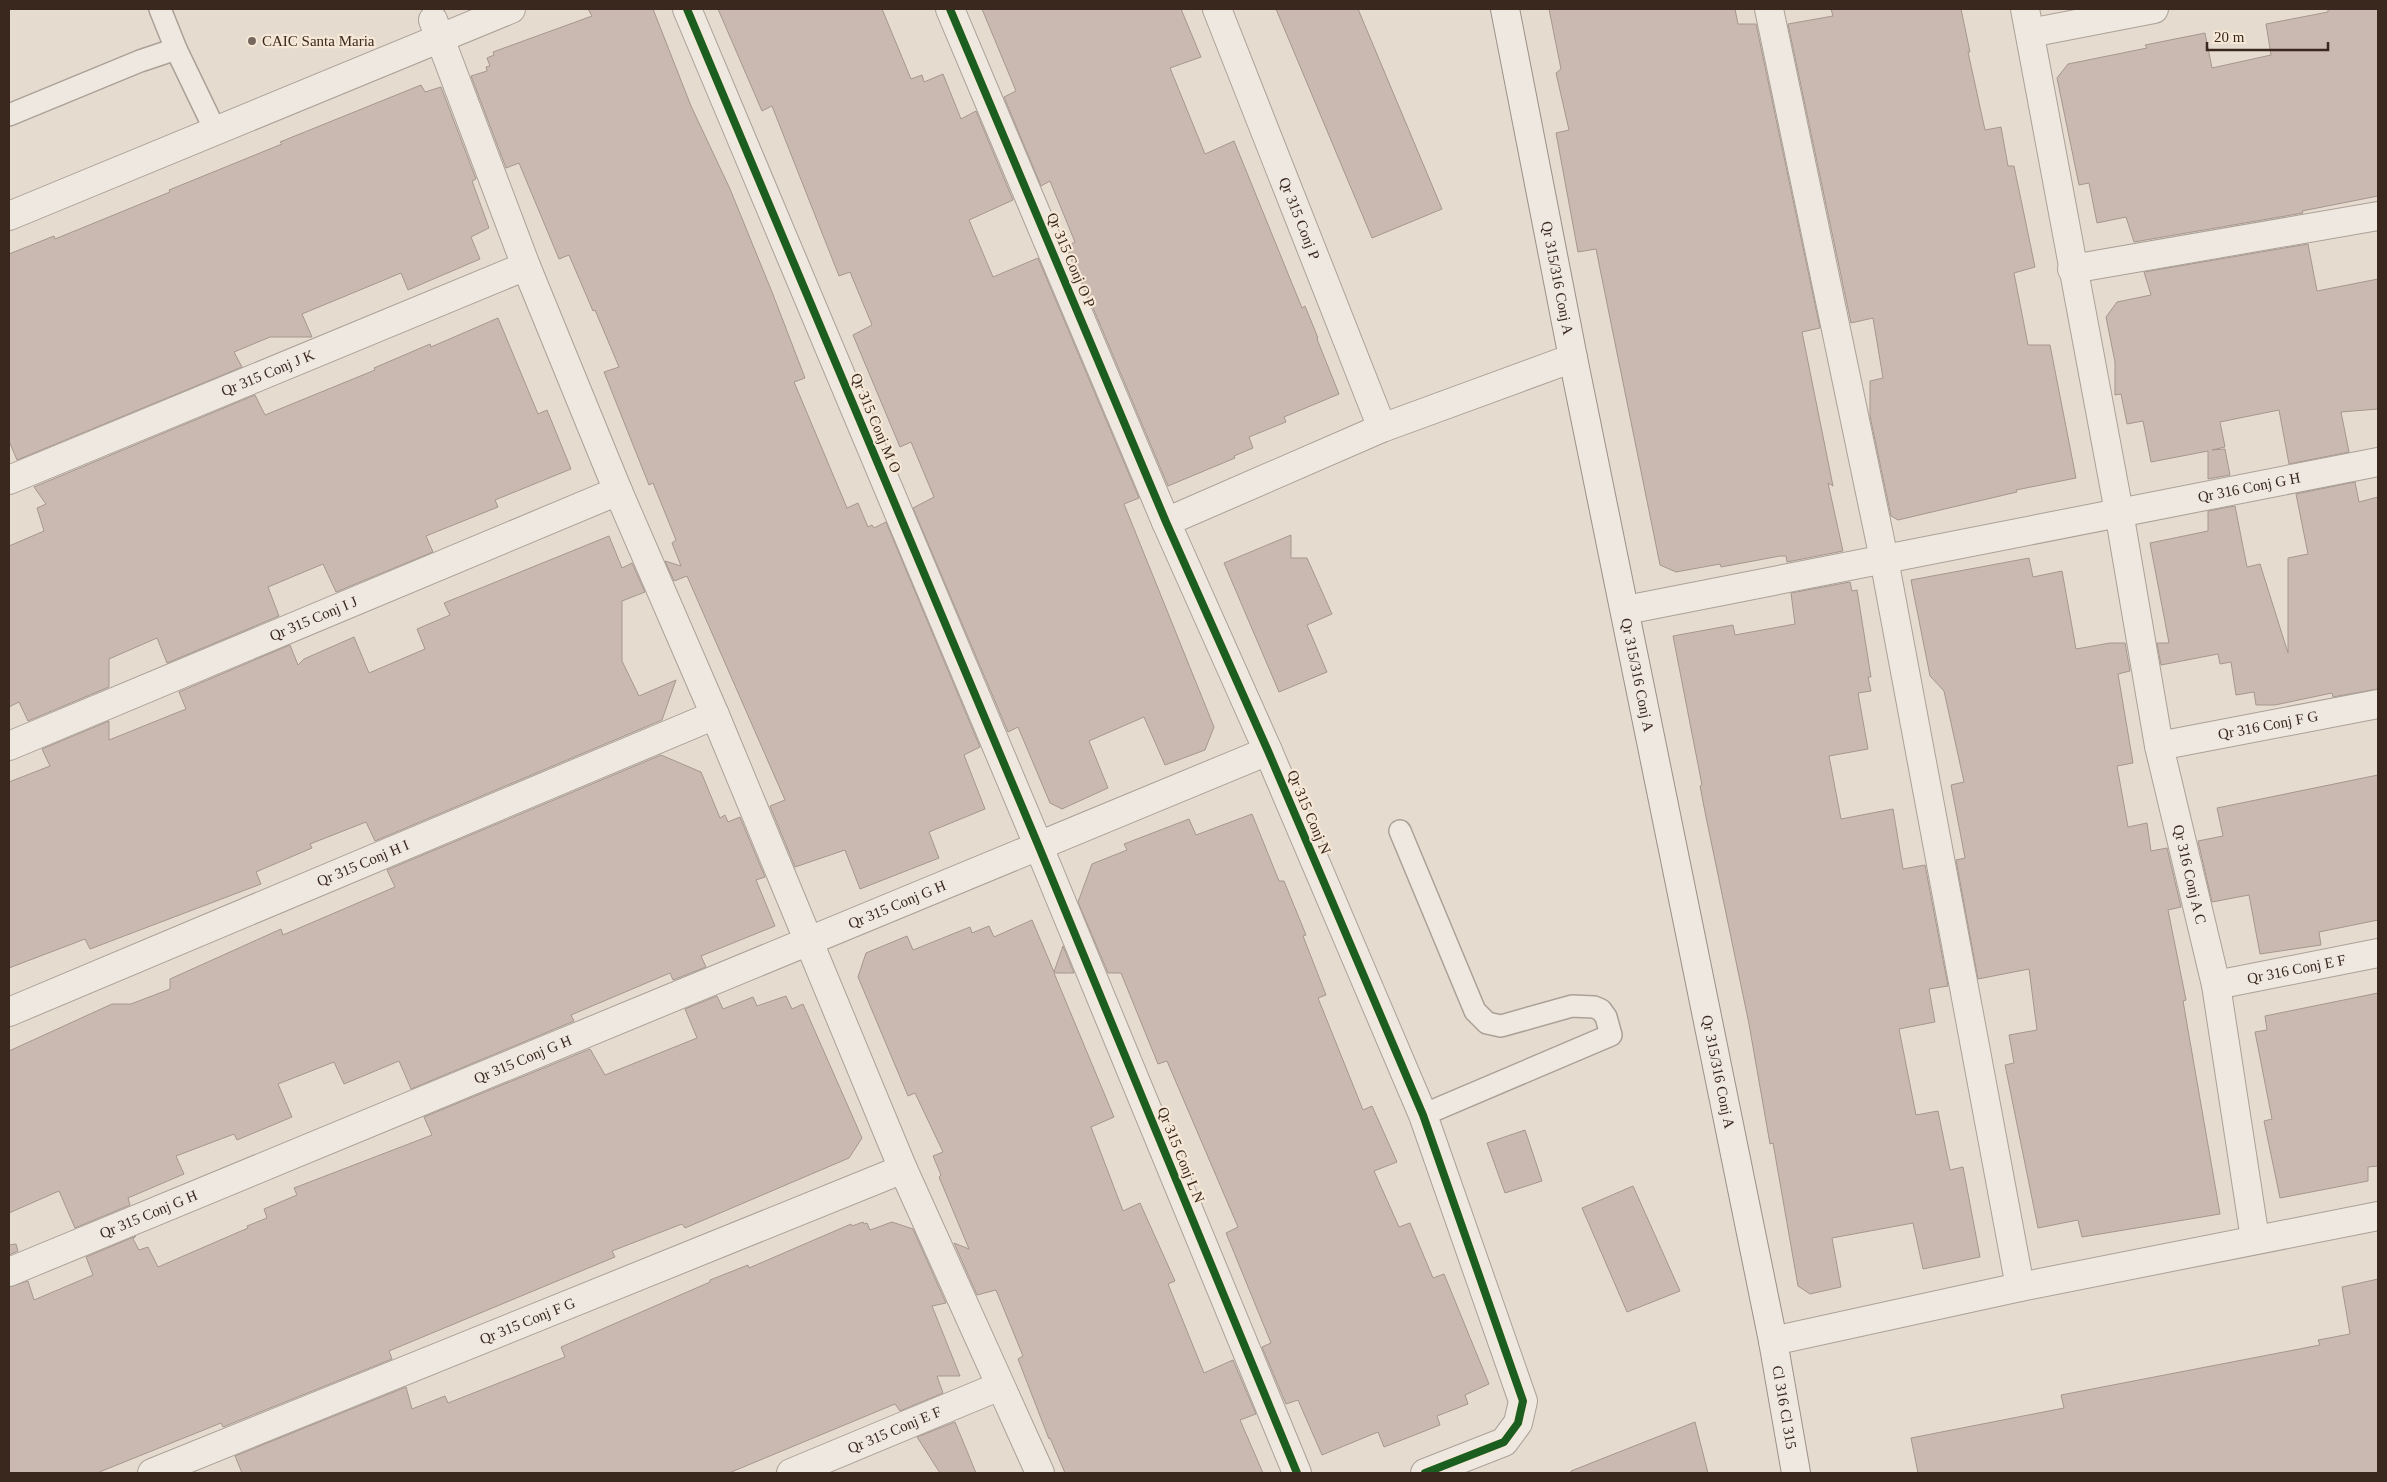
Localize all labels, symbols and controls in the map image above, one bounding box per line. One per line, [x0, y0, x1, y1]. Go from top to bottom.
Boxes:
scale bar [2207, 20, 2328, 52]
text: 20 m [2214, 29, 2245, 45]
place label: CAIC Santa Maria [262, 33, 375, 49]
marker: CAIC Santa Maria [246, 35, 258, 47]
street label: Qr 315 Conj P [1276, 175, 1323, 262]
street label: Qr 315 Conj O P [1044, 210, 1098, 310]
street label: Qr 315/316 Conj A [1539, 220, 1576, 336]
street label: Qr 315 Conj J K [219, 346, 317, 399]
street label: Qr 315 Conj M O [848, 371, 904, 475]
street label: Qr 316 Conj G H [2196, 469, 2302, 505]
street label: Qr 315 Conj I J [267, 593, 360, 644]
street label: Qr 315/316 Conj A [1618, 617, 1657, 733]
street label: Qr 316 Conj F G [2217, 708, 2320, 743]
street label: Qr 315 Conj N [1284, 768, 1334, 857]
street label: Qr 316 Conj A C [2170, 823, 2209, 926]
street label: Qr 315 Conj H I [315, 837, 411, 890]
street label: Qr 315 Conj G H [846, 877, 948, 932]
street label: Qr 316 Conj E F [2246, 952, 2347, 987]
street label: Qr 315/316 Conj A [1699, 1014, 1738, 1130]
street label: Qr 315 Conj G H [472, 1032, 574, 1087]
street label: Qr 315 Conj L N [1154, 1105, 1208, 1205]
street label: Qr 315 Conj G H [97, 1187, 200, 1242]
street label: Qr 315 Conj F G [477, 1294, 578, 1348]
street label: Cl 316 Cl 315 [1769, 1364, 1800, 1450]
street label: Qr 315 Conj E F [845, 1403, 944, 1457]

